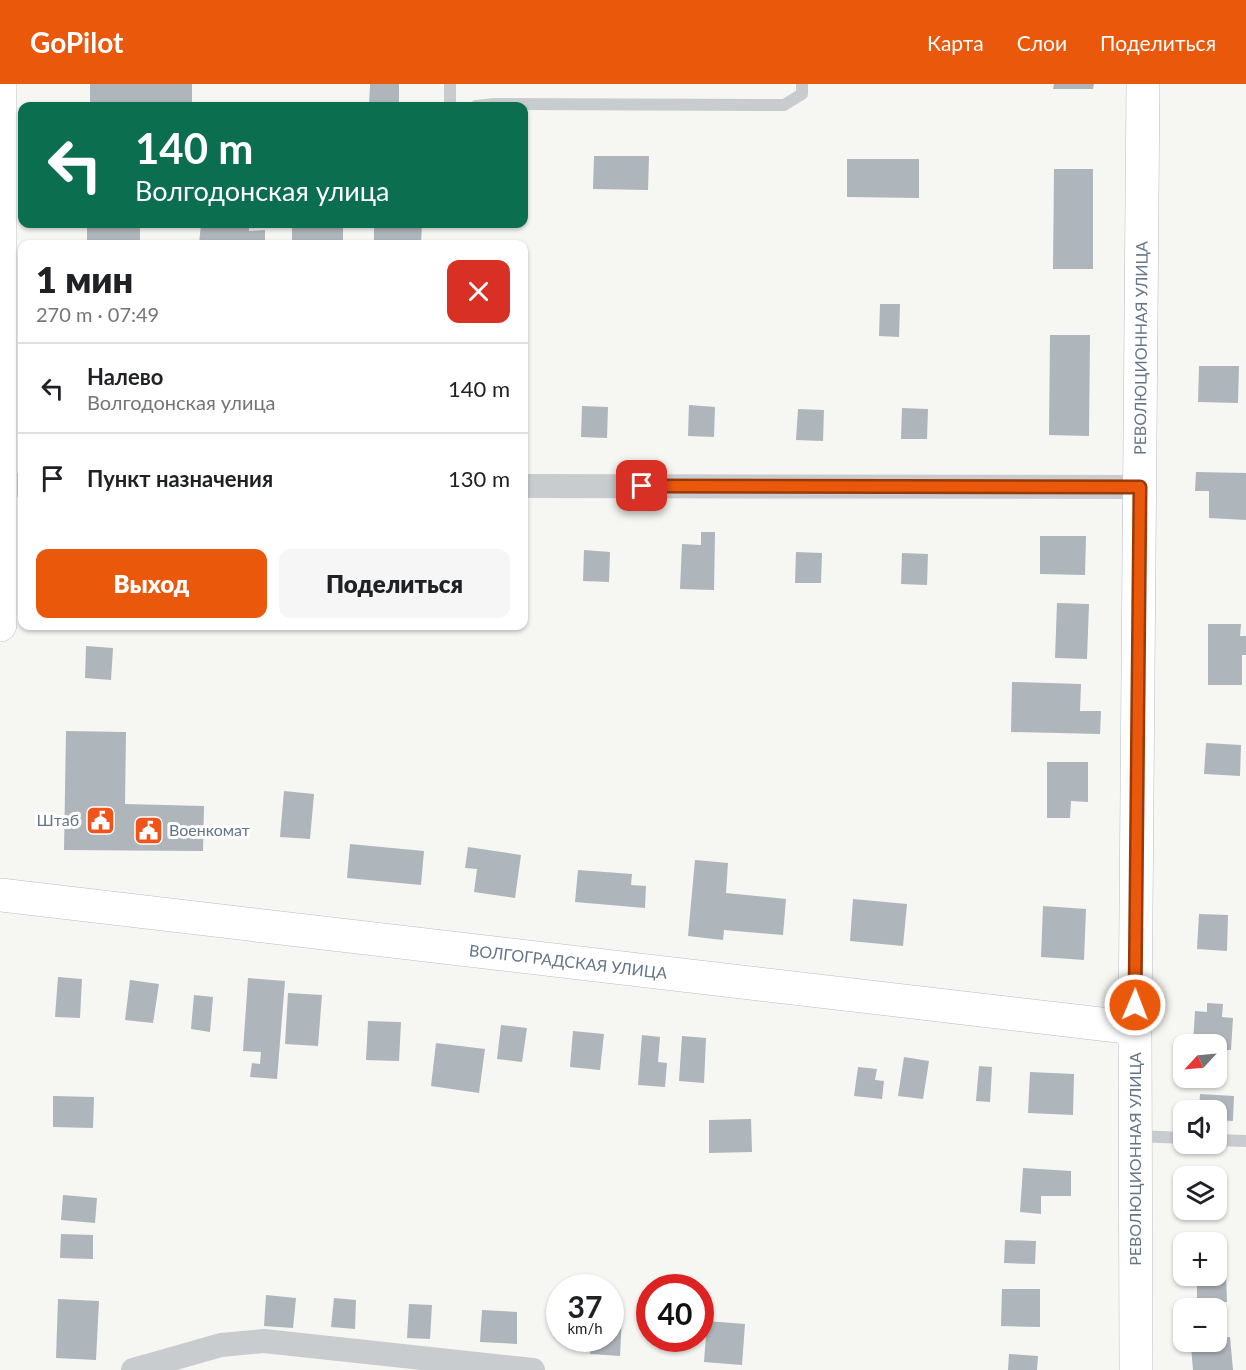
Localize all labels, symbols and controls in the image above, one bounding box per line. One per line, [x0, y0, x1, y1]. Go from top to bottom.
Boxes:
text: GoPilot [30, 25, 123, 59]
text: Карта [927, 30, 984, 55]
text: Слои [1017, 30, 1067, 55]
text: Поделиться [1100, 30, 1216, 55]
text: 140 m [135, 123, 253, 173]
icon: left [36, 126, 114, 204]
text: Волгодонская улица [135, 174, 389, 207]
street label: РЕВОЛЮЦИОННАЯ УЛИЦА [1130, 241, 1151, 455]
text: 1 мин [36, 257, 133, 301]
button: close [447, 260, 510, 323]
text: 270 m · 07:49 [36, 302, 159, 326]
text: Налево [87, 363, 163, 390]
icon: left [36, 372, 69, 405]
text: 140 m [448, 375, 510, 402]
text: Волгодонская улица [87, 390, 276, 414]
pin [616, 460, 667, 511]
icon: arrive [36, 462, 69, 495]
text: Пункт назначения [87, 465, 273, 492]
text: 130 m [448, 465, 510, 492]
icon: arrive [625, 469, 658, 502]
button: Выход [36, 549, 267, 618]
button: Поделиться [279, 549, 510, 618]
public building icon: Штаб [84, 804, 116, 836]
place label: Штаб [37, 810, 79, 829]
public building icon: Военкомат [132, 814, 164, 846]
place label: Военкомат [169, 820, 250, 839]
street label: ВОЛГОГРАДСКАЯ УЛИЦА [468, 940, 668, 982]
position arrow [1103, 973, 1167, 1037]
north arrow [1173, 1034, 1227, 1088]
map controls [1173, 1034, 1227, 1352]
street label: РЕВОЛЮЦИОННАЯ УЛИЦА [1125, 1052, 1144, 1266]
button: sound [1173, 1100, 1227, 1154]
button: layers [1173, 1166, 1227, 1220]
button: + [1173, 1232, 1227, 1286]
speed limit sign: 40 [636, 1274, 714, 1352]
text: 37 [568, 1288, 602, 1324]
button: − [1173, 1298, 1227, 1352]
text: km/h [567, 1319, 603, 1337]

